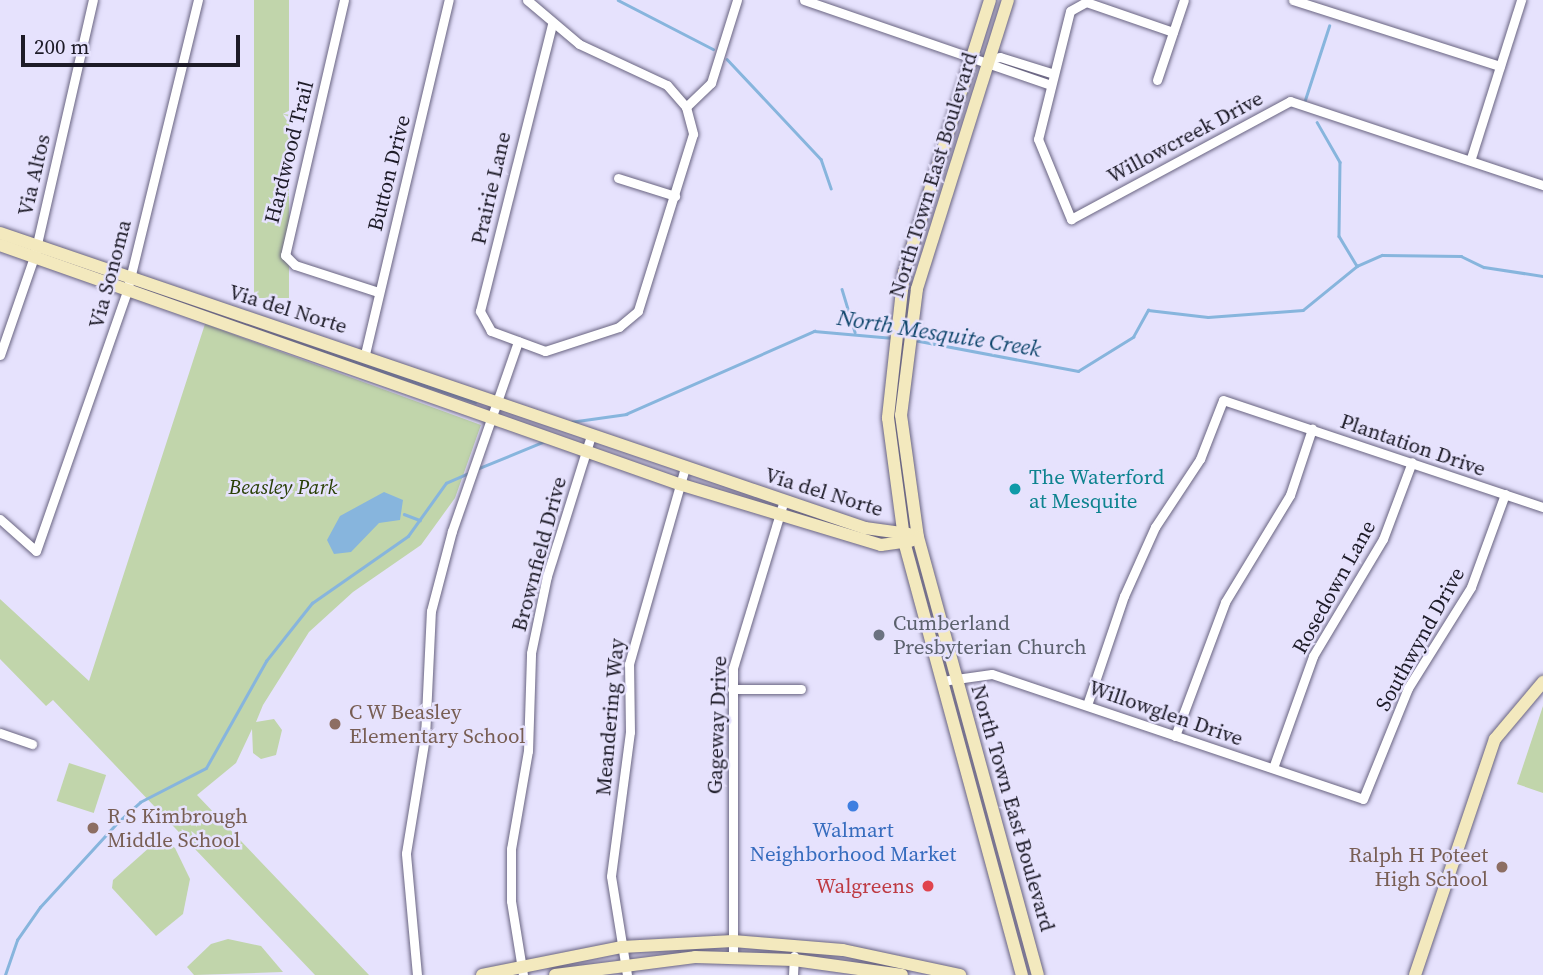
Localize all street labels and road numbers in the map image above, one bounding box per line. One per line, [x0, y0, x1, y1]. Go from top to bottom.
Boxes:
street label: North Town East Boulevard [884, 49, 982, 301]
street label: Hardwood Trail [259, 78, 319, 226]
street label: Willowcreek Drive [1103, 85, 1267, 189]
street label: Button Drive [362, 112, 416, 234]
street label: Prairie Lane [466, 129, 516, 247]
street label: Via Altos [12, 132, 56, 218]
street label: Via Sonoma [83, 217, 137, 331]
street label: Via del Norte [226, 279, 350, 339]
street label: Plantation Drive [1337, 408, 1489, 482]
street label: Via del Norte [762, 462, 886, 522]
street label: Brownfield Drive [506, 474, 572, 634]
street label: Rosedown Lane [1287, 516, 1381, 658]
street label: Southwynd Drive [1370, 563, 1470, 715]
street label: Meandering Way [591, 637, 629, 797]
street label: Gageway Drive [702, 655, 732, 795]
street label: Willowglen Drive [1086, 675, 1246, 751]
street label: North Town East Boulevard [966, 682, 1060, 934]

